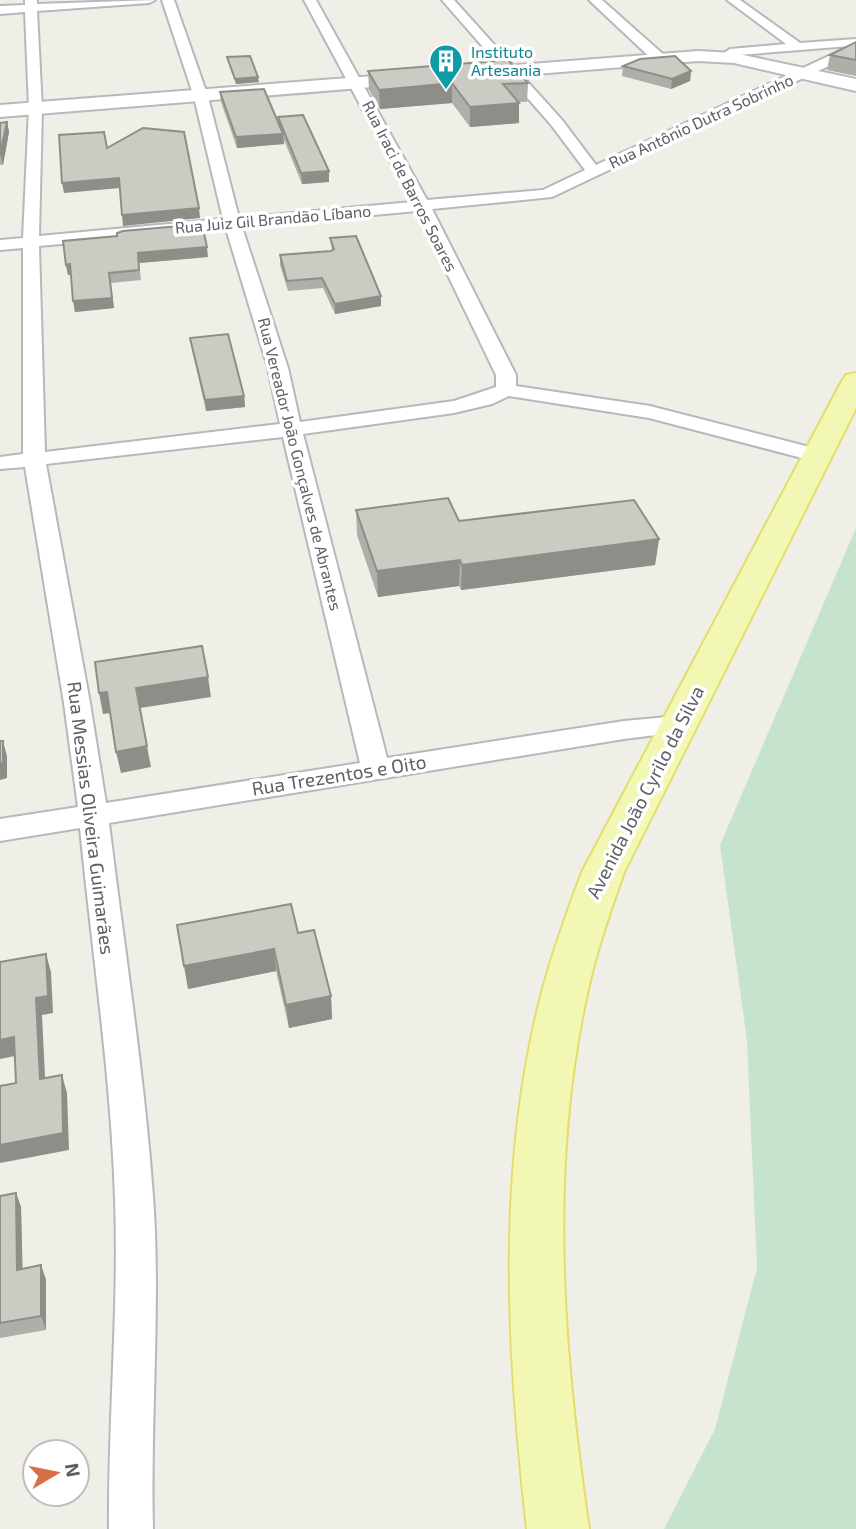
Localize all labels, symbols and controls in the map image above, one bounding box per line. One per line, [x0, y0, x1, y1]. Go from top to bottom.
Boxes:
building icon: Instituto Artesania [427, 42, 465, 91]
place label: Instituto Artesania [471, 42, 541, 79]
street label: Rua Antônio Dutra Sobrinho [606, 69, 796, 172]
street label: Rua Iraci de Barros Soares [359, 97, 462, 274]
street label: Rua Juiz Gil Brandão Líbano [174, 200, 372, 237]
street label: Rua Vereador João Gonçalves de Abrantes [254, 315, 346, 613]
street label: Rua Messias Oliveira Guimarães [63, 680, 120, 956]
street label: Avenida João Cyrilo da Silva [581, 682, 708, 902]
street label: Rua Trezentos e Oito [250, 749, 428, 800]
north arrow [21, 1438, 91, 1508]
text: N [61, 1461, 86, 1479]

